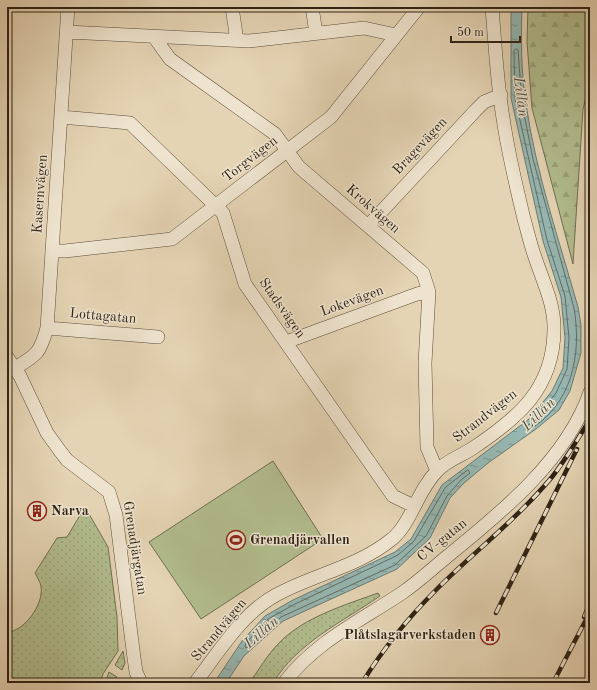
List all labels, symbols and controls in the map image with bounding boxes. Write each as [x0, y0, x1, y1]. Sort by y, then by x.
scale bar [451, 18, 520, 44]
text: 50 m [457, 26, 484, 39]
water label: Lillån [510, 75, 530, 118]
street label: Bragevägen [390, 115, 450, 177]
street label: Torgvägen [220, 133, 280, 185]
street label: Kasernvägen [30, 154, 50, 234]
street label: Krokvägen [343, 182, 403, 236]
street label: Stadsvägen [256, 275, 308, 341]
street label: Lokevägen [319, 283, 386, 319]
street label: Lottagatan [69, 306, 137, 326]
street label: Strandvägen [450, 387, 520, 445]
water label: Lillån [519, 395, 559, 435]
building icon: Narva [26, 500, 48, 522]
street label: Grenadjärgatan [121, 500, 149, 596]
place label: Narva [51, 504, 89, 518]
street label: CV-gatan [415, 516, 470, 564]
sports icon: Grenadjärvallen [225, 529, 247, 551]
place label: Grenadjärvallen [250, 533, 350, 547]
street label: Strandvägen [189, 596, 249, 664]
water label: Lillån [241, 614, 283, 653]
building icon: Plåtslagarverkstaden [479, 624, 501, 646]
place label: Plåtslagarverkstaden [344, 628, 476, 642]

